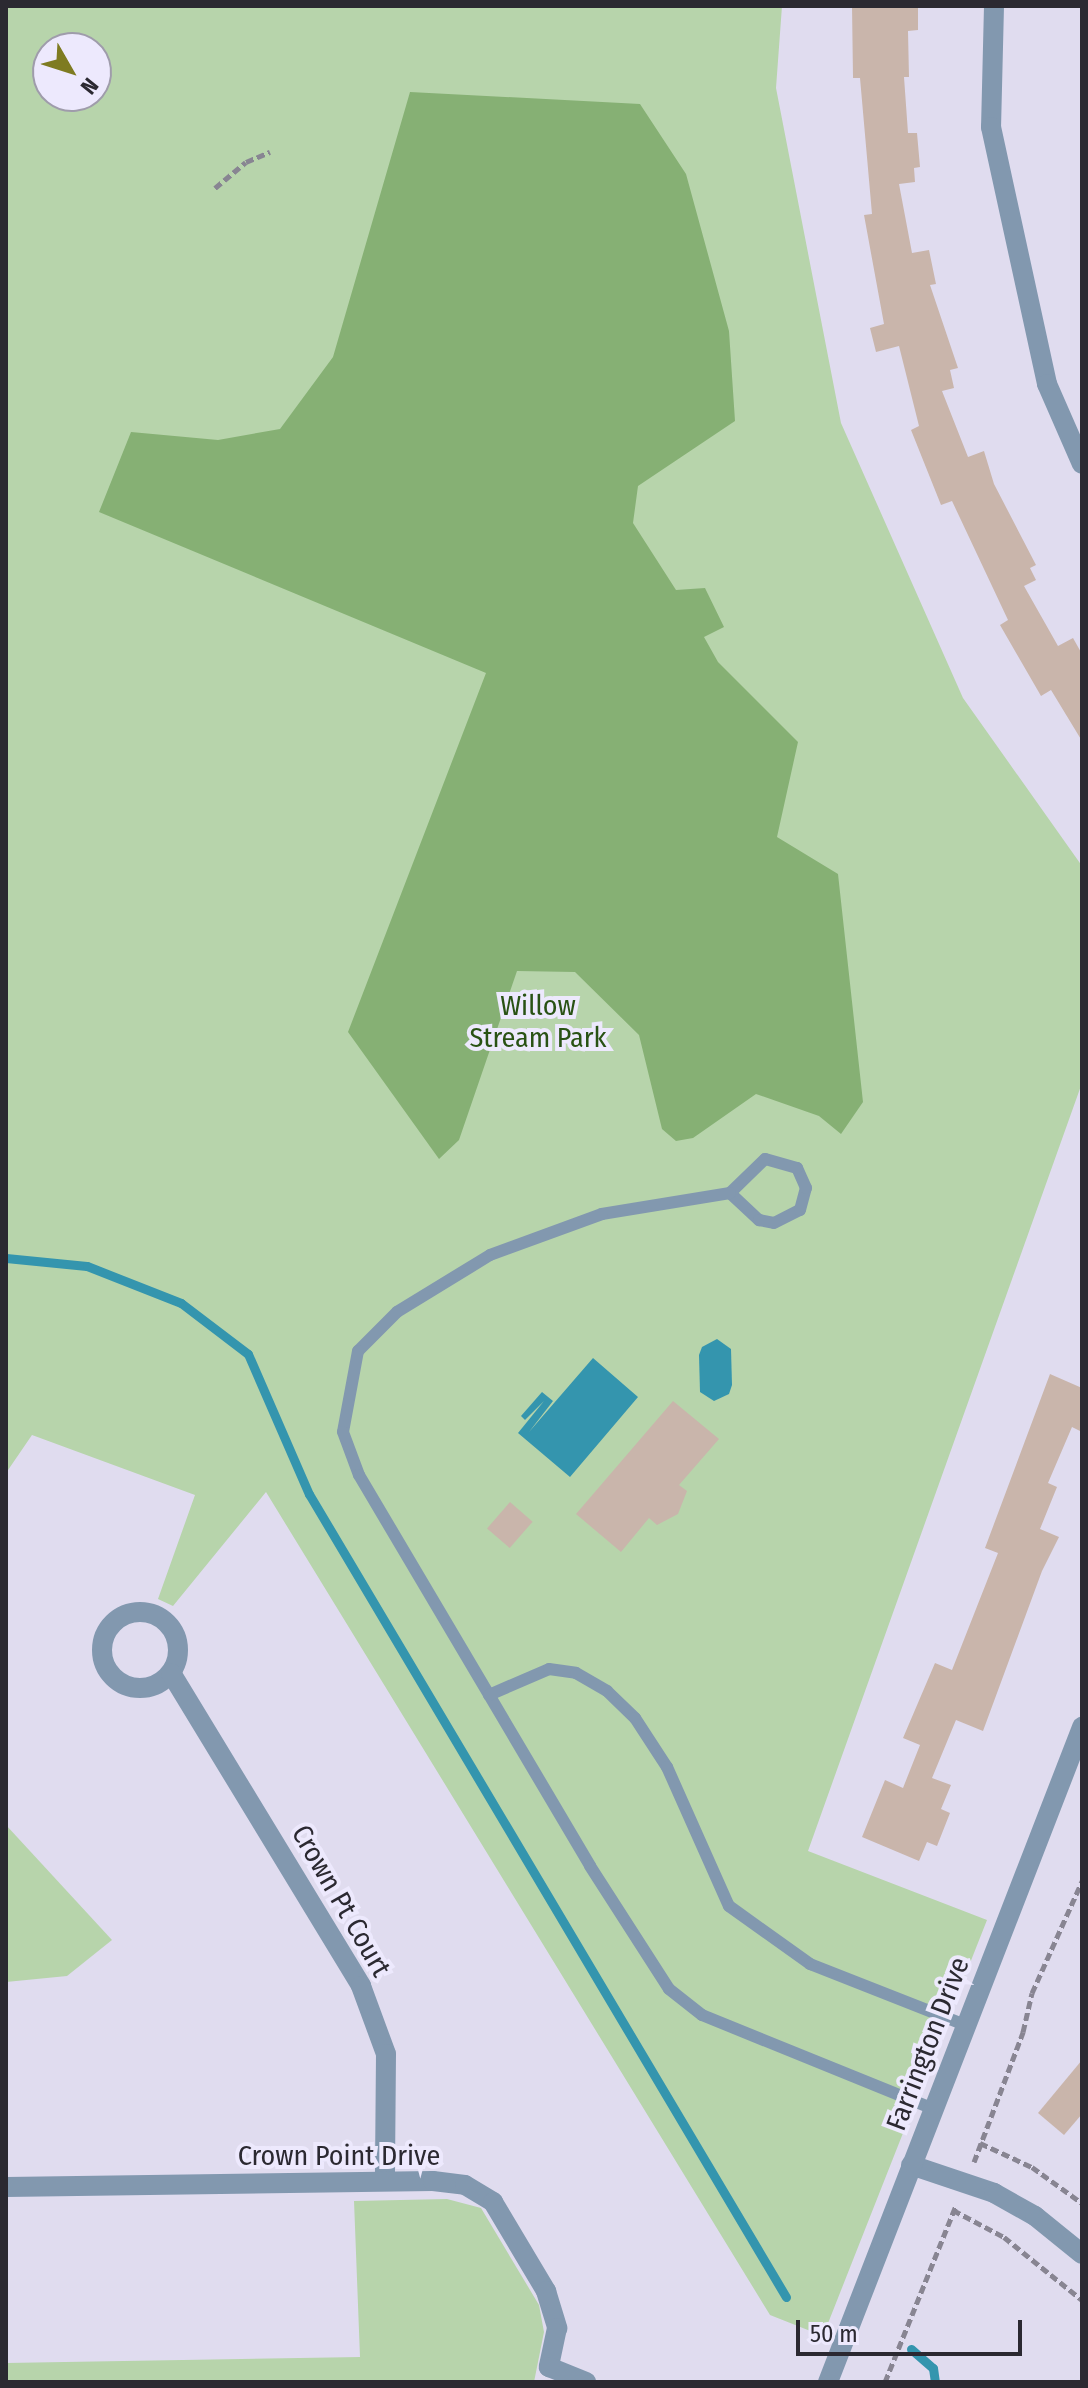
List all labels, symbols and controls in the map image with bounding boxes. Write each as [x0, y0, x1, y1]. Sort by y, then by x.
north arrow [32, 32, 112, 112]
text: N [75, 73, 104, 100]
park label: Willow Stream Park [469, 989, 607, 1055]
street label: Crown Pt Court [284, 1819, 398, 1983]
street label: Farrington Drive [880, 1953, 976, 2135]
street label: Crown Point Drive [238, 2139, 440, 2173]
scale bar [800, 2304, 1026, 2354]
text: 50 m [810, 2320, 858, 2348]

